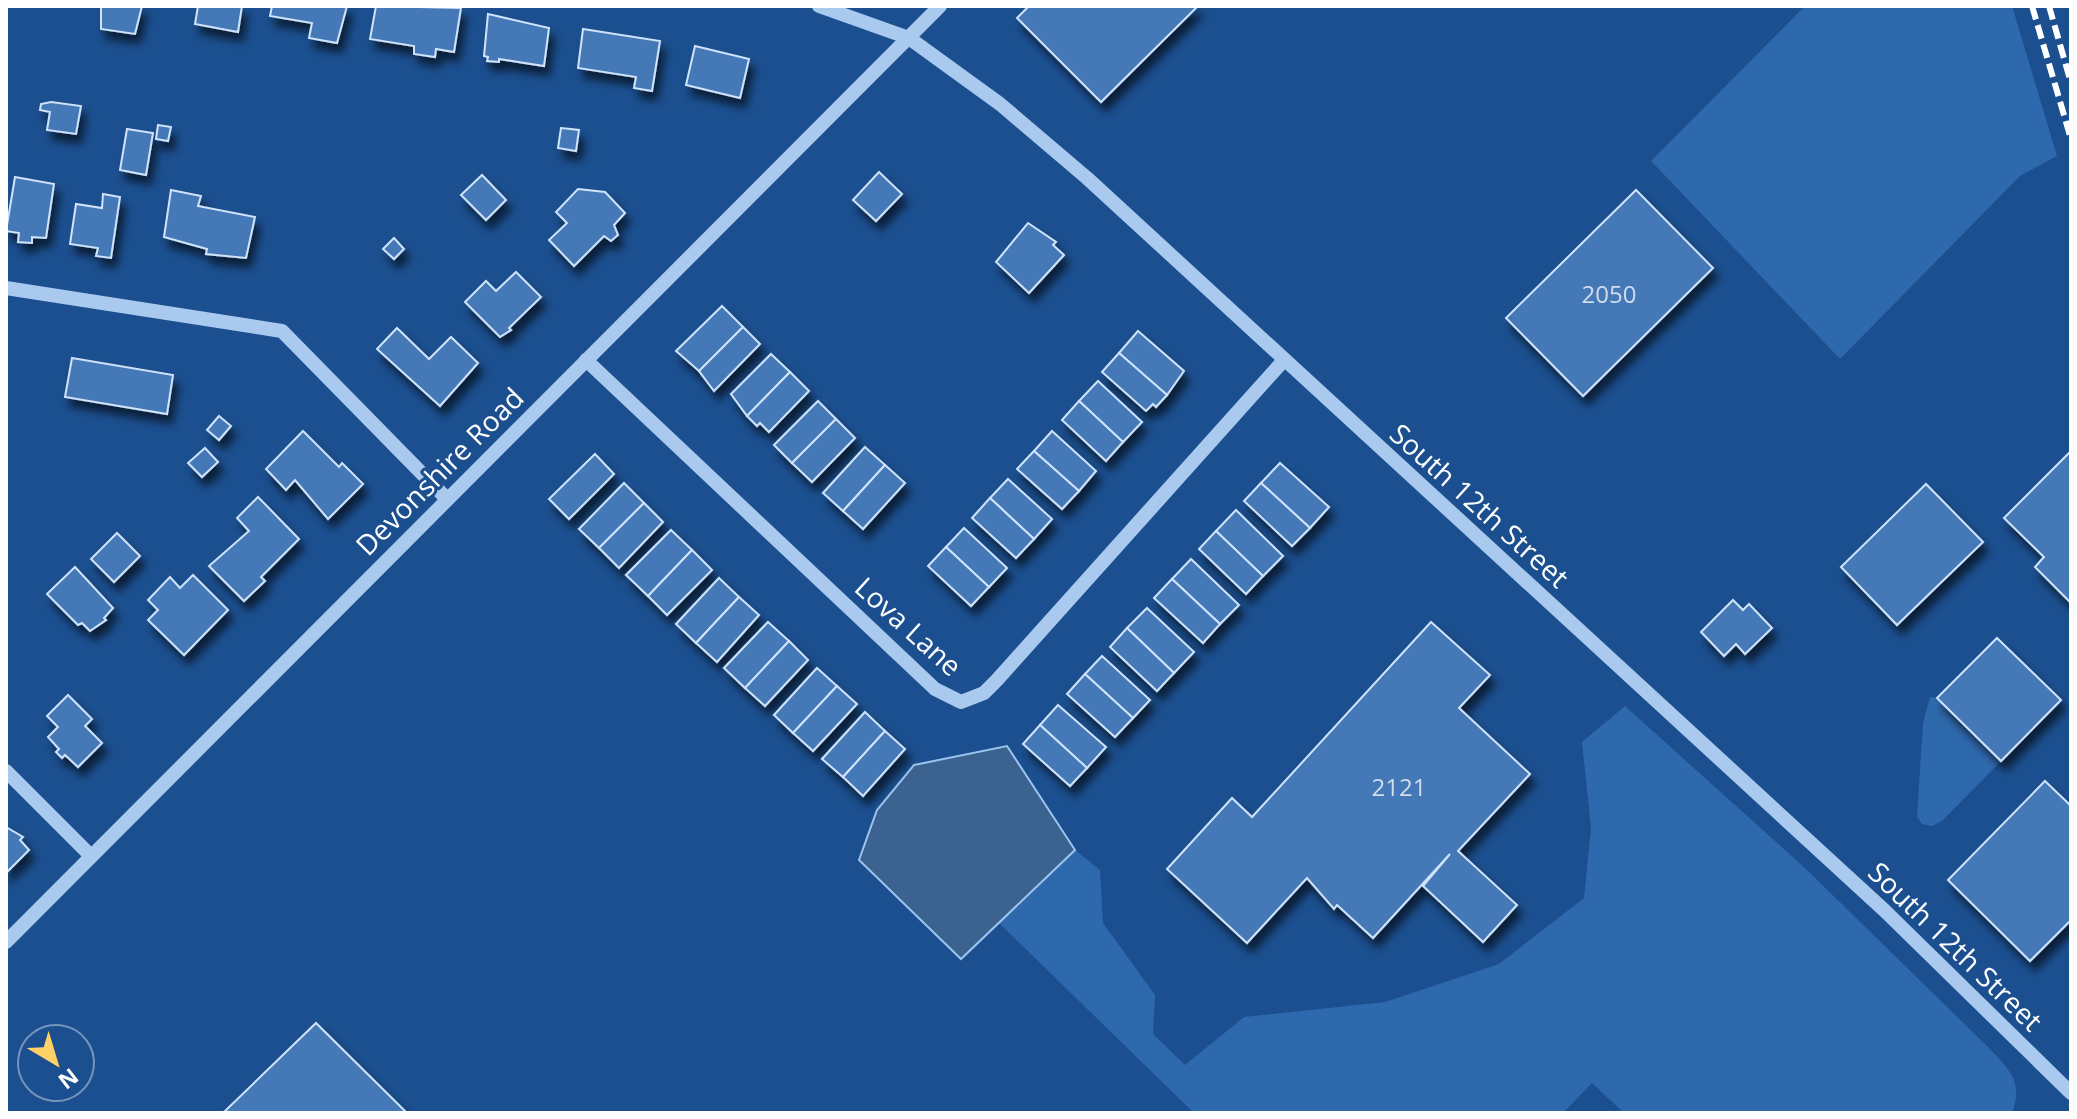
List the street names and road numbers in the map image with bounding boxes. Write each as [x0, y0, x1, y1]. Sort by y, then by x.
street label: Devonshire Road [347, 379, 531, 563]
street label: South 12th Street [1382, 414, 1578, 596]
street label: Lova Lane [847, 568, 971, 684]
street label: South 12th Street [1861, 853, 2051, 1039]

